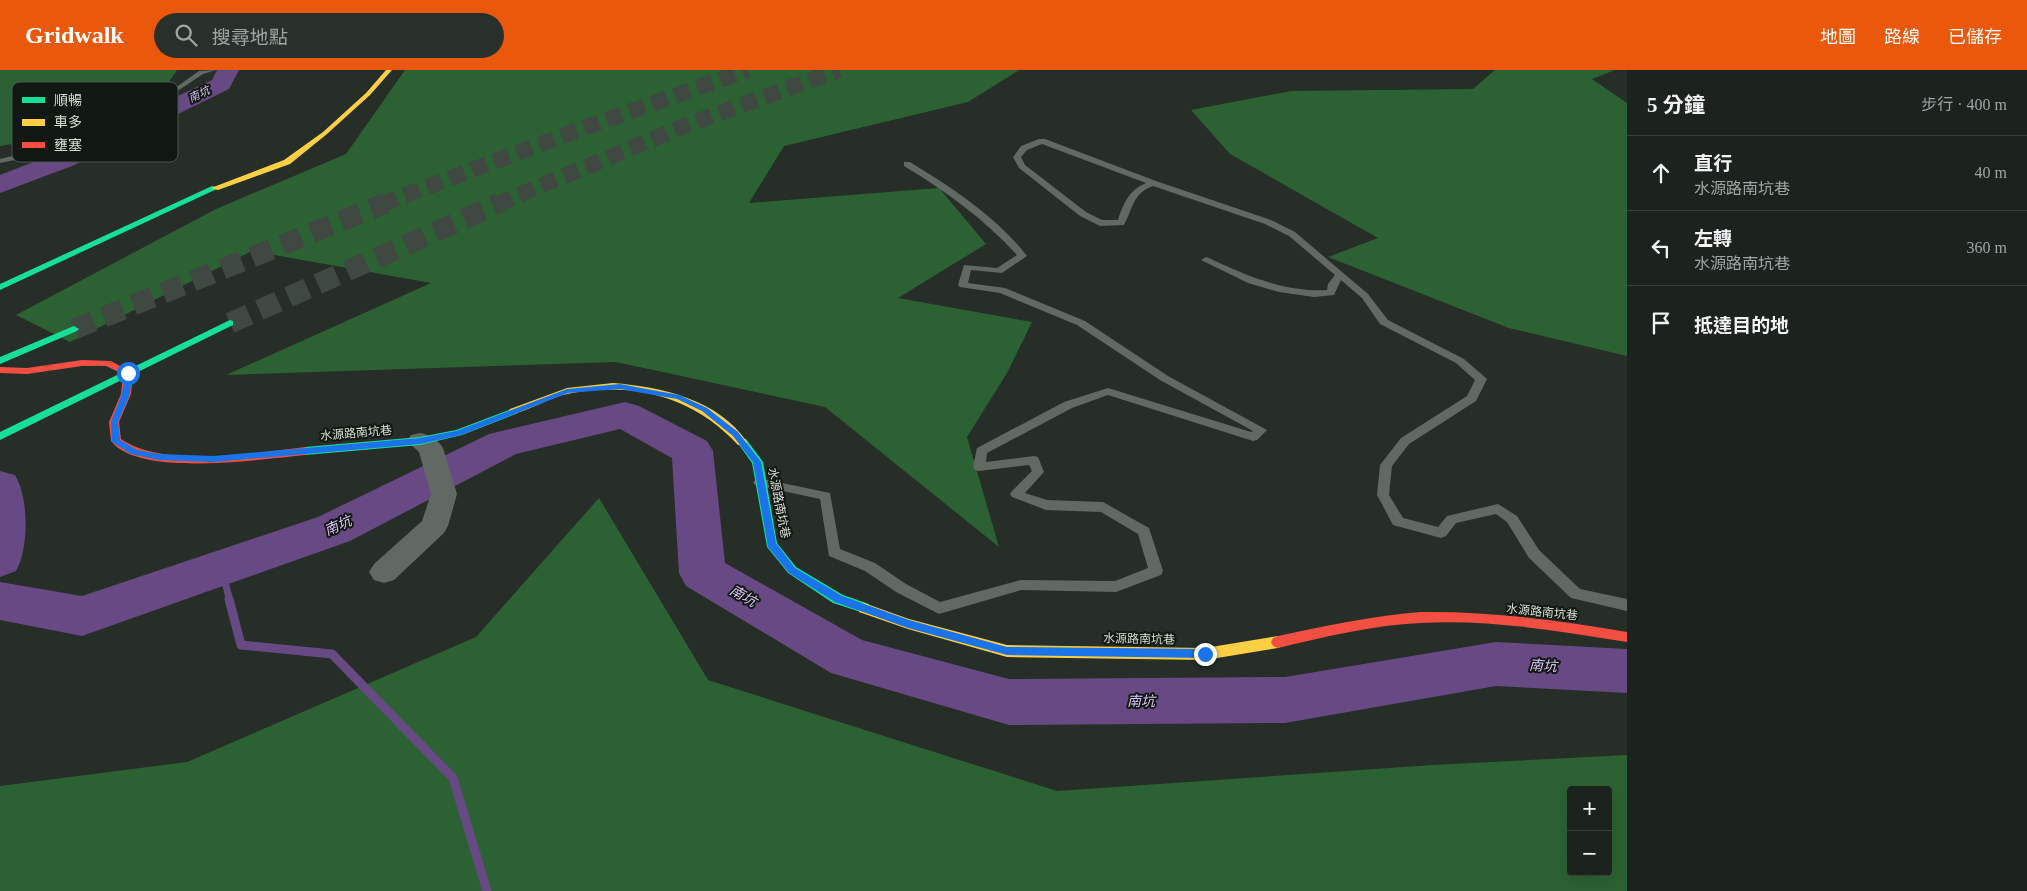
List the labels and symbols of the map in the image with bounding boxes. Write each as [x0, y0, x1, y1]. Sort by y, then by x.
legend [12, 82, 178, 162]
water label: 南坑 [186, 83, 213, 104]
text: 順暢 [54, 93, 82, 108]
text: 車多 [54, 115, 82, 130]
text: 壅塞 [54, 137, 82, 153]
route start [117, 362, 140, 385]
street label: 水源路南坑巷 [320, 423, 392, 443]
street label: 水源路南坑巷 [765, 466, 793, 540]
water label: 南坑 [322, 513, 356, 539]
water label: 南坑 [727, 583, 761, 610]
street label: 水源路南坑巷 [1505, 601, 1579, 623]
street label: 水源路南坑巷 [1103, 631, 1175, 647]
route end [1194, 643, 1217, 666]
water label: 南坑 [1529, 658, 1559, 674]
water label: 南坑 [1127, 694, 1157, 709]

